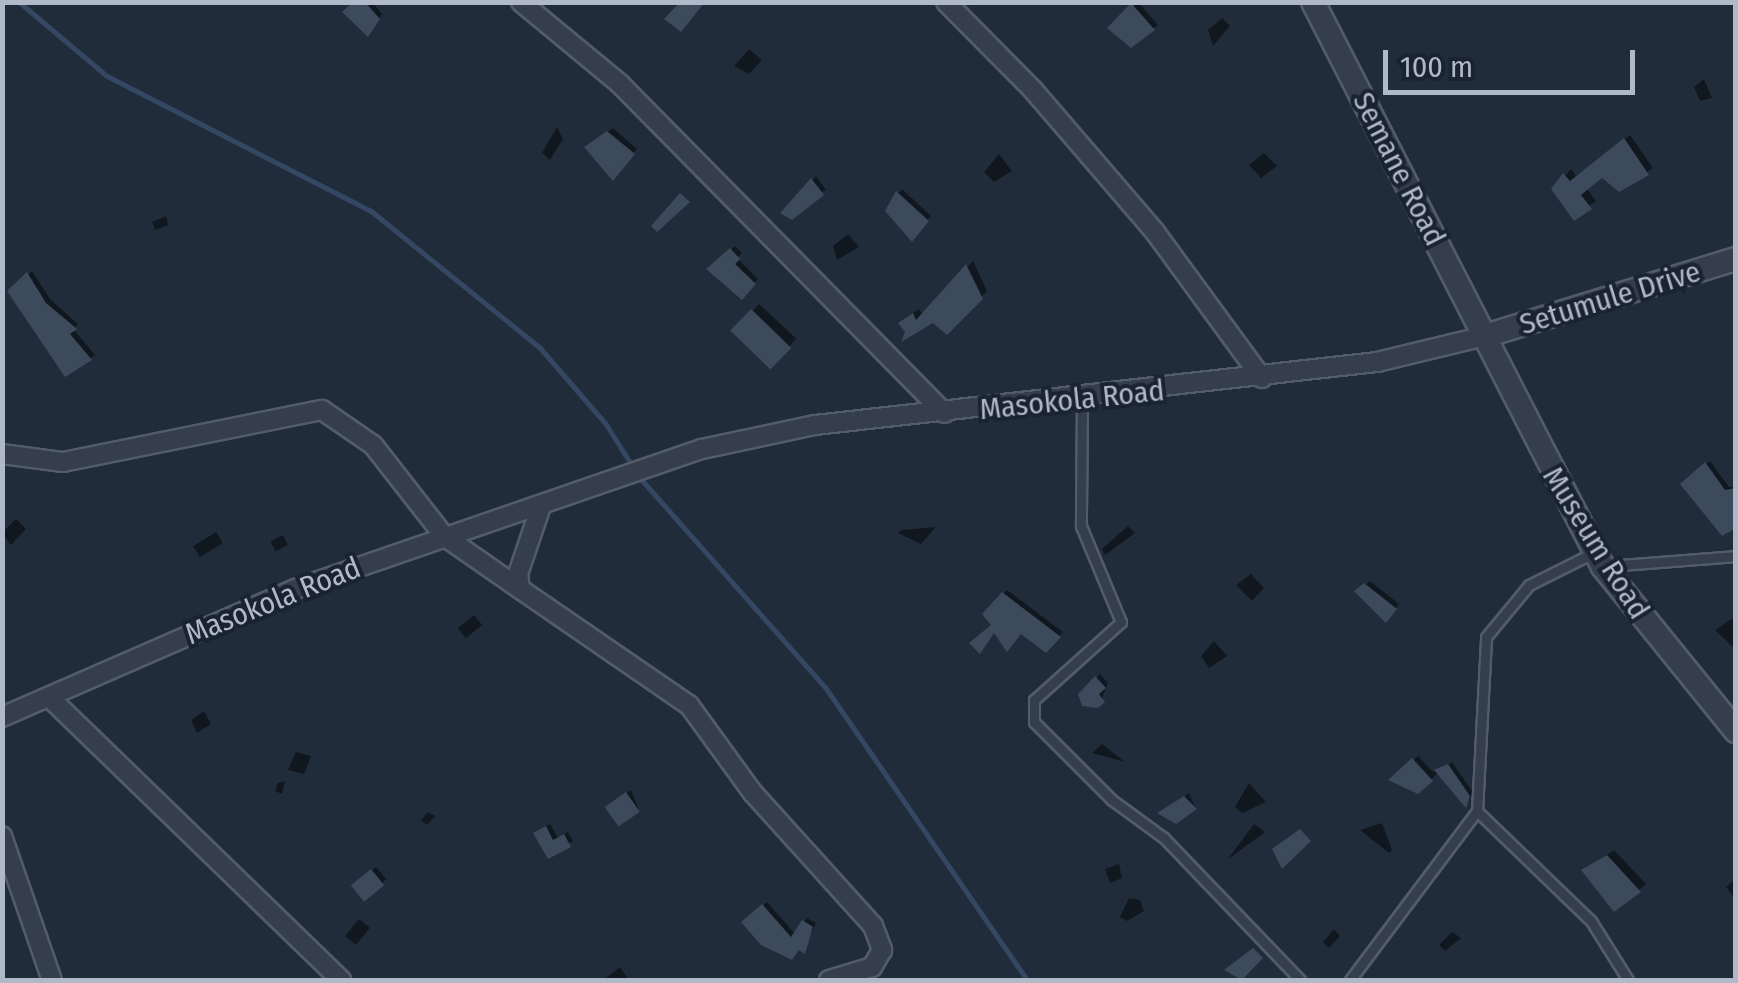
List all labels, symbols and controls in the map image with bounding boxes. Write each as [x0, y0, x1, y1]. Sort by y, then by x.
scale bar [1388, 30, 1640, 92]
text: 100 m [1400, 49, 1473, 85]
street label: Semane Road [1345, 86, 1453, 252]
street label: Setumule Drive [1515, 253, 1705, 343]
street label: Masokola Road [978, 372, 1166, 428]
street label: Museum Road [1535, 460, 1657, 626]
street label: Masokola Road [180, 550, 366, 652]

